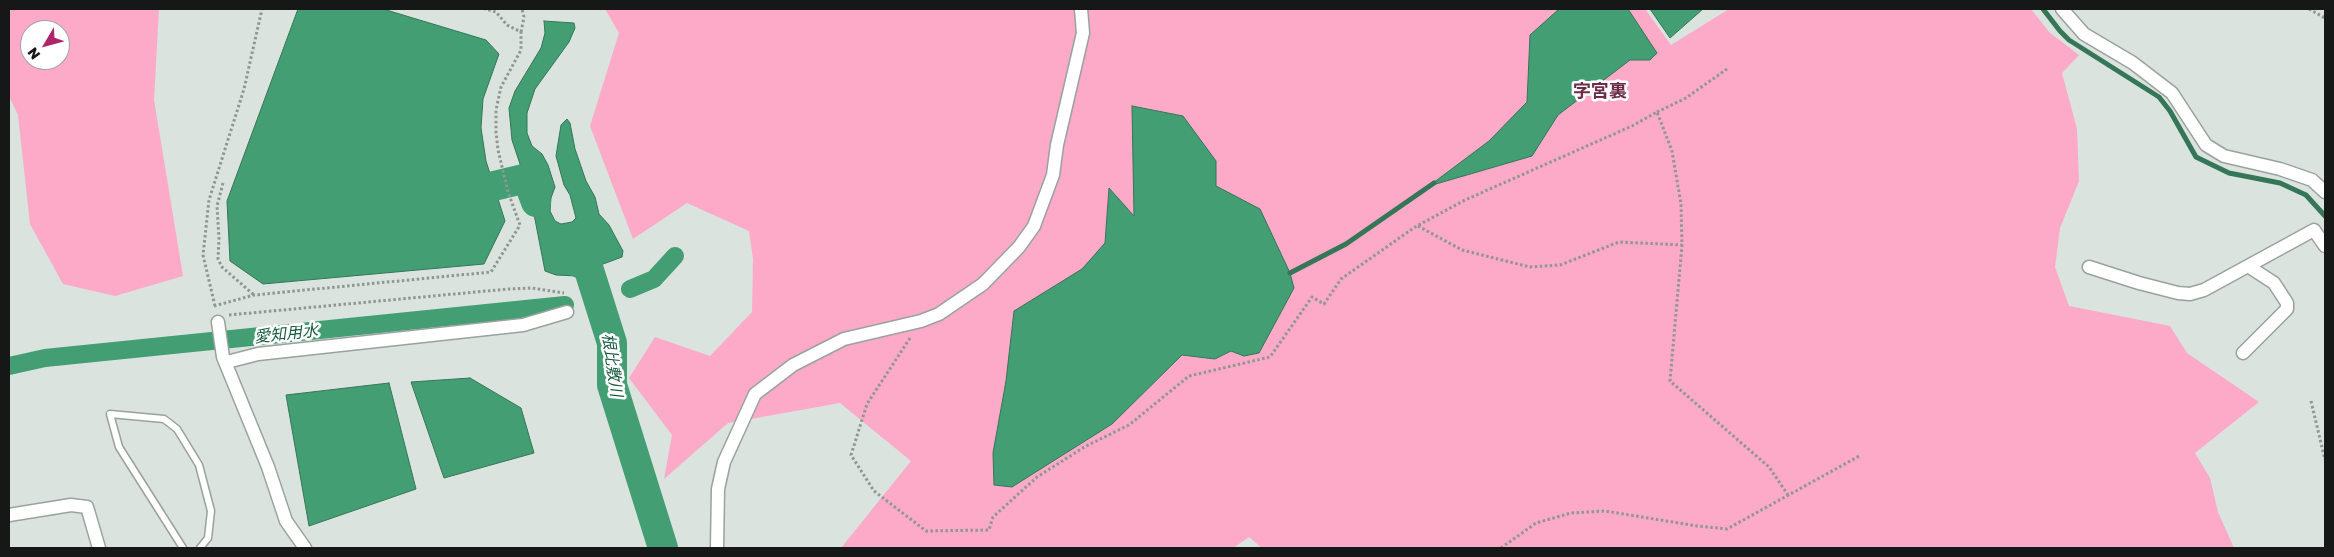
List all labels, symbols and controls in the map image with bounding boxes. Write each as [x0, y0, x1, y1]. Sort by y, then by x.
north arrow [20, 20, 70, 70]
text: N [23, 44, 43, 63]
district label: 字宮裏 [1573, 80, 1627, 102]
water label: 愛知用水 [253, 321, 319, 347]
water label: 根比敷川 [598, 332, 626, 398]

